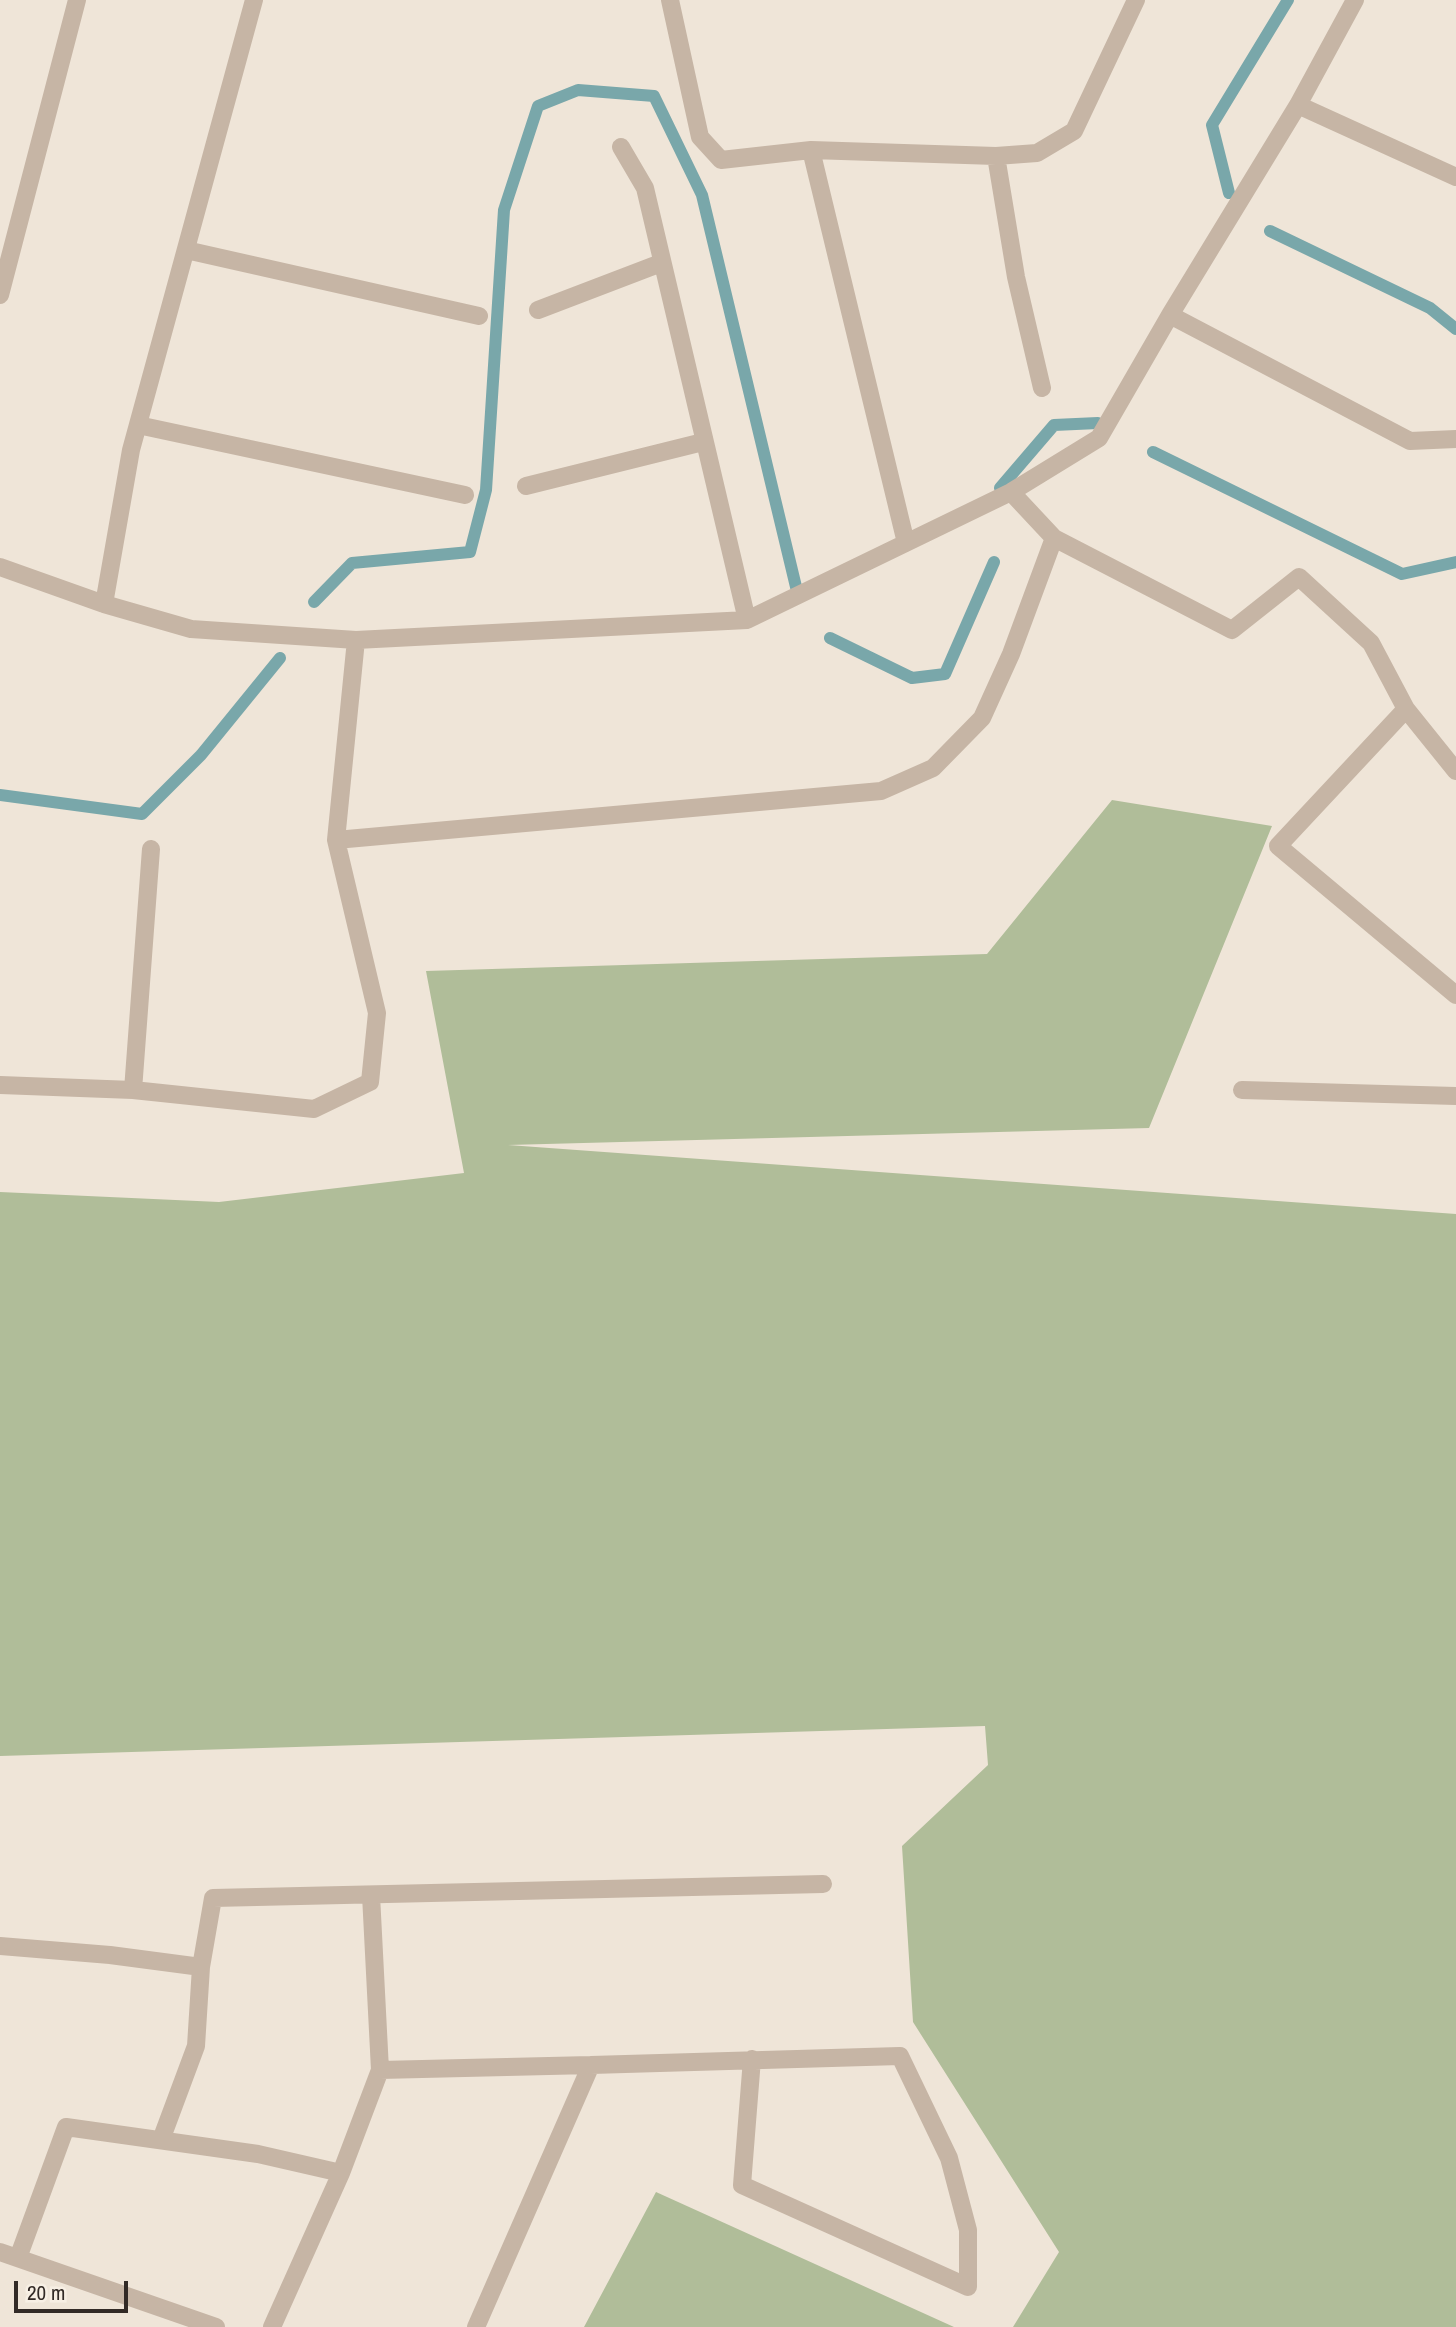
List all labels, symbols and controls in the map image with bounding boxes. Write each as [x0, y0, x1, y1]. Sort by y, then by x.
scale bar [18, 2268, 131, 2312]
text: 20 m [27, 2278, 65, 2307]

